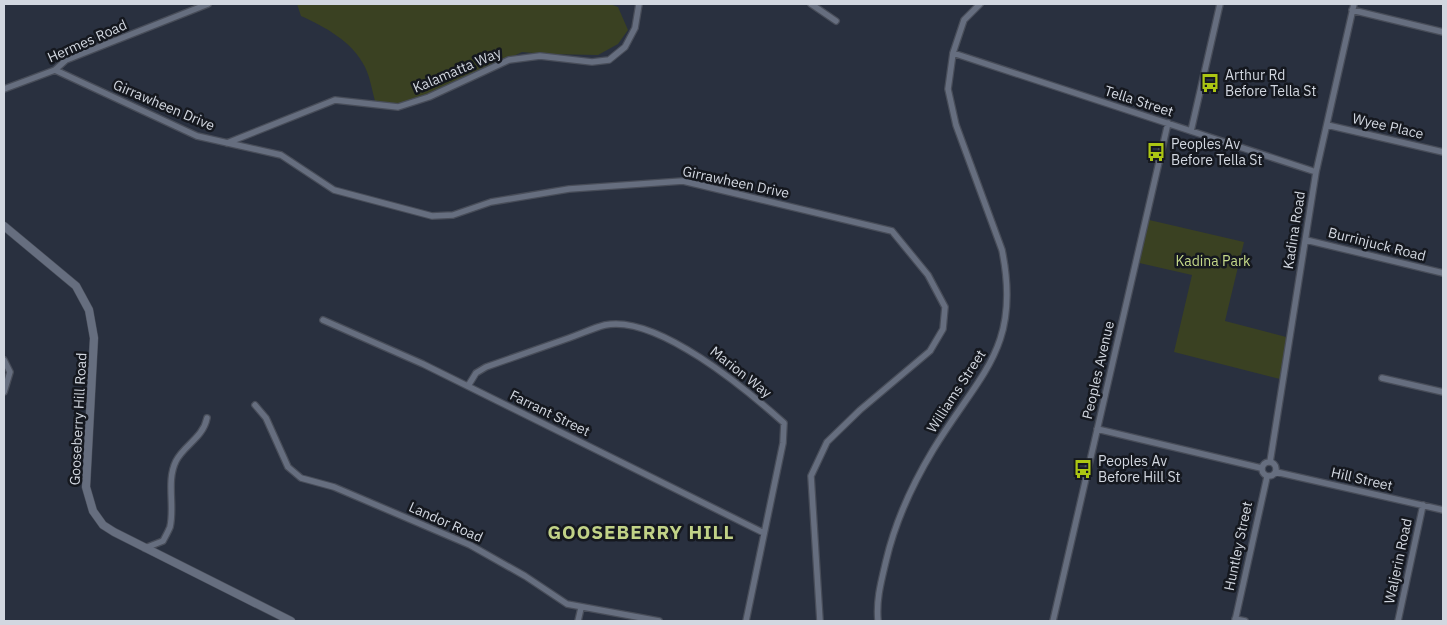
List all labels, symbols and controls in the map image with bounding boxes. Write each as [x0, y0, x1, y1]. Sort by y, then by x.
street label: Hermes Road [45, 16, 129, 66]
street label: Kalamatta Way [410, 43, 504, 97]
place label: Arthur Rd Before Tella St [1225, 66, 1316, 100]
bus stop icon: Arthur Rd Before Tella St [1199, 72, 1221, 94]
street label: Girrawheen Drive [110, 75, 218, 135]
street label: Tella Street [1102, 81, 1176, 121]
street label: Wyee Place [1351, 109, 1426, 143]
place label: Peoples Av Before Tella St [1171, 135, 1262, 169]
bus stop icon: Peoples Av Before Tella St [1145, 141, 1167, 163]
street label: Girrawheen Drive [681, 162, 791, 202]
street label: Kadina Road [1279, 190, 1309, 270]
street label: Burrinjuck Road [1326, 223, 1428, 265]
park label: Kadina Park [1176, 252, 1251, 270]
street label: Peoples Avenue [1078, 319, 1118, 421]
street label: Marion Way [707, 342, 775, 402]
street label: Williams Street [923, 346, 990, 436]
street label: Gooseberry Hill Road [66, 352, 90, 486]
street label: Farrant Street [507, 386, 593, 440]
place label: Peoples Av Before Hill St [1098, 452, 1181, 486]
bus stop icon: Peoples Av Before Hill St [1072, 458, 1094, 480]
street label: Hill Street [1329, 463, 1395, 495]
street label: Landor Road [406, 498, 486, 546]
street label: Huntley Street [1220, 500, 1256, 592]
street label: Waljerin Road [1380, 517, 1416, 605]
district label: GOOSEBERRY HILL [547, 520, 735, 544]

